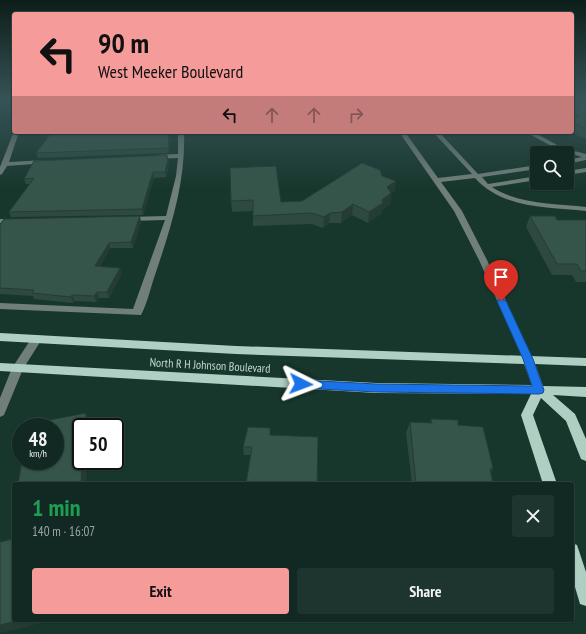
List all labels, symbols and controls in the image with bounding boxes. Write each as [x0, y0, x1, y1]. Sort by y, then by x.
text: 90 m [98, 24, 149, 61]
icon: left [32, 28, 84, 80]
text: West Meeker Boulevard [98, 60, 243, 83]
icon: left [219, 104, 241, 126]
icon: ahead [261, 104, 283, 126]
icon: ahead [303, 104, 325, 126]
icon: right [345, 104, 367, 126]
map controls [530, 146, 574, 190]
button: search [530, 146, 574, 190]
pin [484, 260, 518, 301]
icon: arrive [490, 266, 512, 288]
street label: North R H Johnson Boulevard [149, 354, 271, 376]
position arrow [280, 363, 322, 405]
speed limit sign: 50 [72, 418, 124, 470]
text: 48 [28, 426, 48, 452]
text: km/h [29, 447, 47, 460]
text: 1 min [32, 492, 80, 523]
button: close [512, 495, 554, 537]
text: 140 m · 16:07 [32, 523, 95, 540]
button: Exit [32, 568, 289, 614]
button: Share [297, 568, 554, 614]

